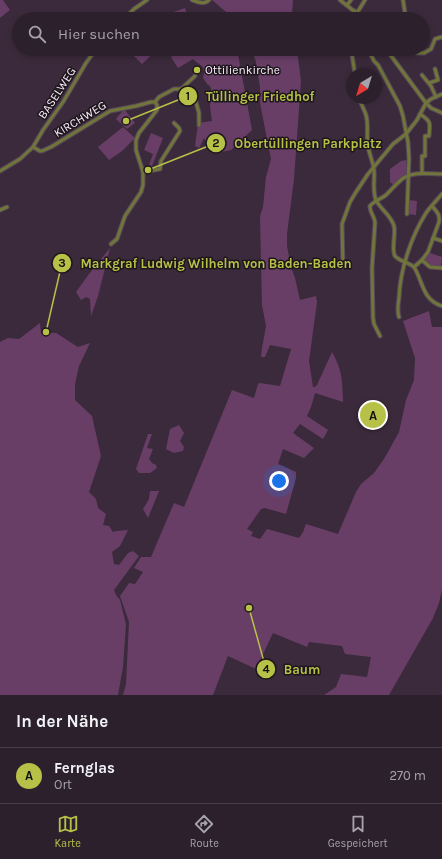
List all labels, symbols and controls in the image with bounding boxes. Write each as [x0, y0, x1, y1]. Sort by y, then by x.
search box [12, 12, 430, 56]
icon: search [26, 23, 48, 45]
text: Hier suchen [58, 25, 140, 43]
place label: Ottilienkirche [205, 63, 280, 77]
street label: BASELWEG [35, 65, 79, 121]
marker: Ottilienkirche [192, 65, 202, 75]
north arrow [346, 68, 382, 104]
callout: Tüllinger Friedhof [178, 84, 323, 109]
text: 1 [186, 89, 190, 103]
text: Tüllinger Friedhof [206, 89, 315, 104]
street label: KIRCHWEG [51, 98, 109, 140]
callout: Obertüllingen Parkplatz [206, 131, 389, 156]
text: 2 [212, 136, 220, 150]
text: Obertüllingen Parkplatz [234, 136, 382, 151]
callout: Markgraf Ludwig Wilhelm von Baden-Baden [52, 251, 360, 276]
text: 3 [58, 256, 66, 270]
text: Markgraf Ludwig Wilhelm von Baden-Baden [80, 256, 352, 271]
pin: A [360, 400, 386, 430]
your location [269, 471, 289, 491]
callout: Baum [256, 657, 329, 682]
text: 4 [262, 662, 270, 676]
text: Baum [284, 662, 320, 677]
text: In der Nähe [16, 711, 108, 731]
text: Fernglas [54, 759, 115, 777]
text: A [25, 768, 33, 783]
text: 270 m [389, 768, 426, 783]
text: Ort [54, 777, 72, 792]
tab: Karte [54, 813, 81, 850]
tab: Route [190, 813, 219, 850]
tab: Gespeichert [328, 813, 388, 850]

